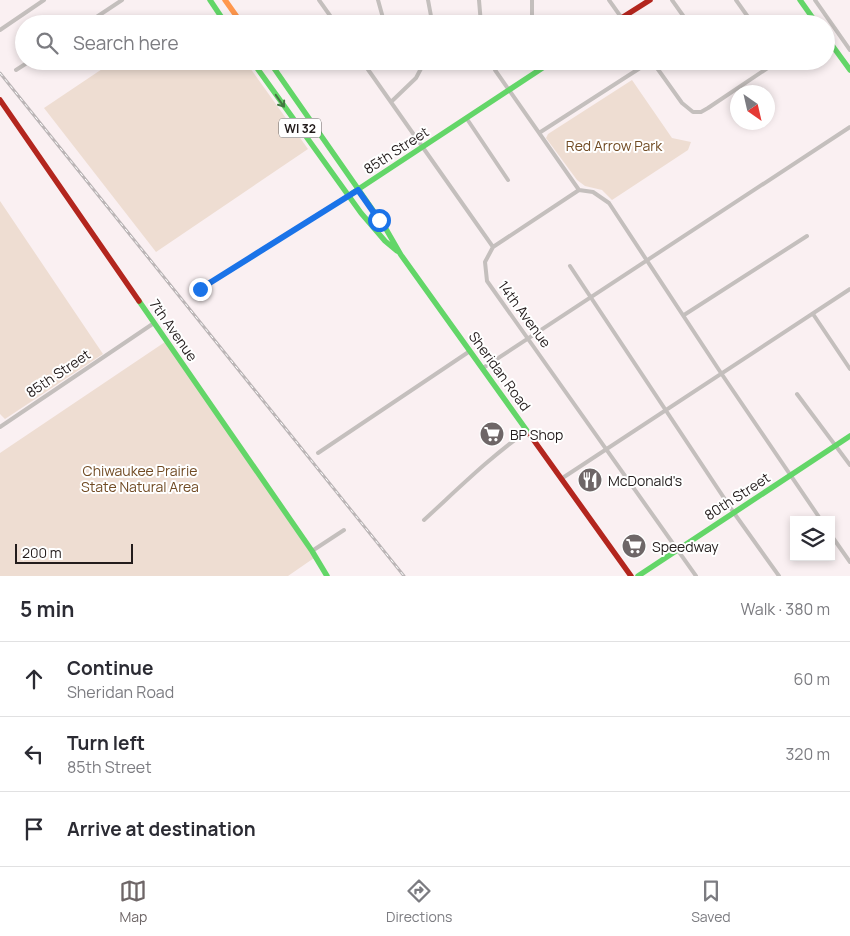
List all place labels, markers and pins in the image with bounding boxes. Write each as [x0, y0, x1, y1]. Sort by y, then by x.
supermarket icon: BP Shop [479, 421, 505, 447]
place label: BP Shop [510, 425, 563, 444]
restaurant icon: McDonald's [577, 467, 603, 493]
place label: McDonald's [608, 471, 682, 490]
supermarket icon: Speedway [621, 533, 647, 559]
place label: Speedway [652, 537, 719, 556]

